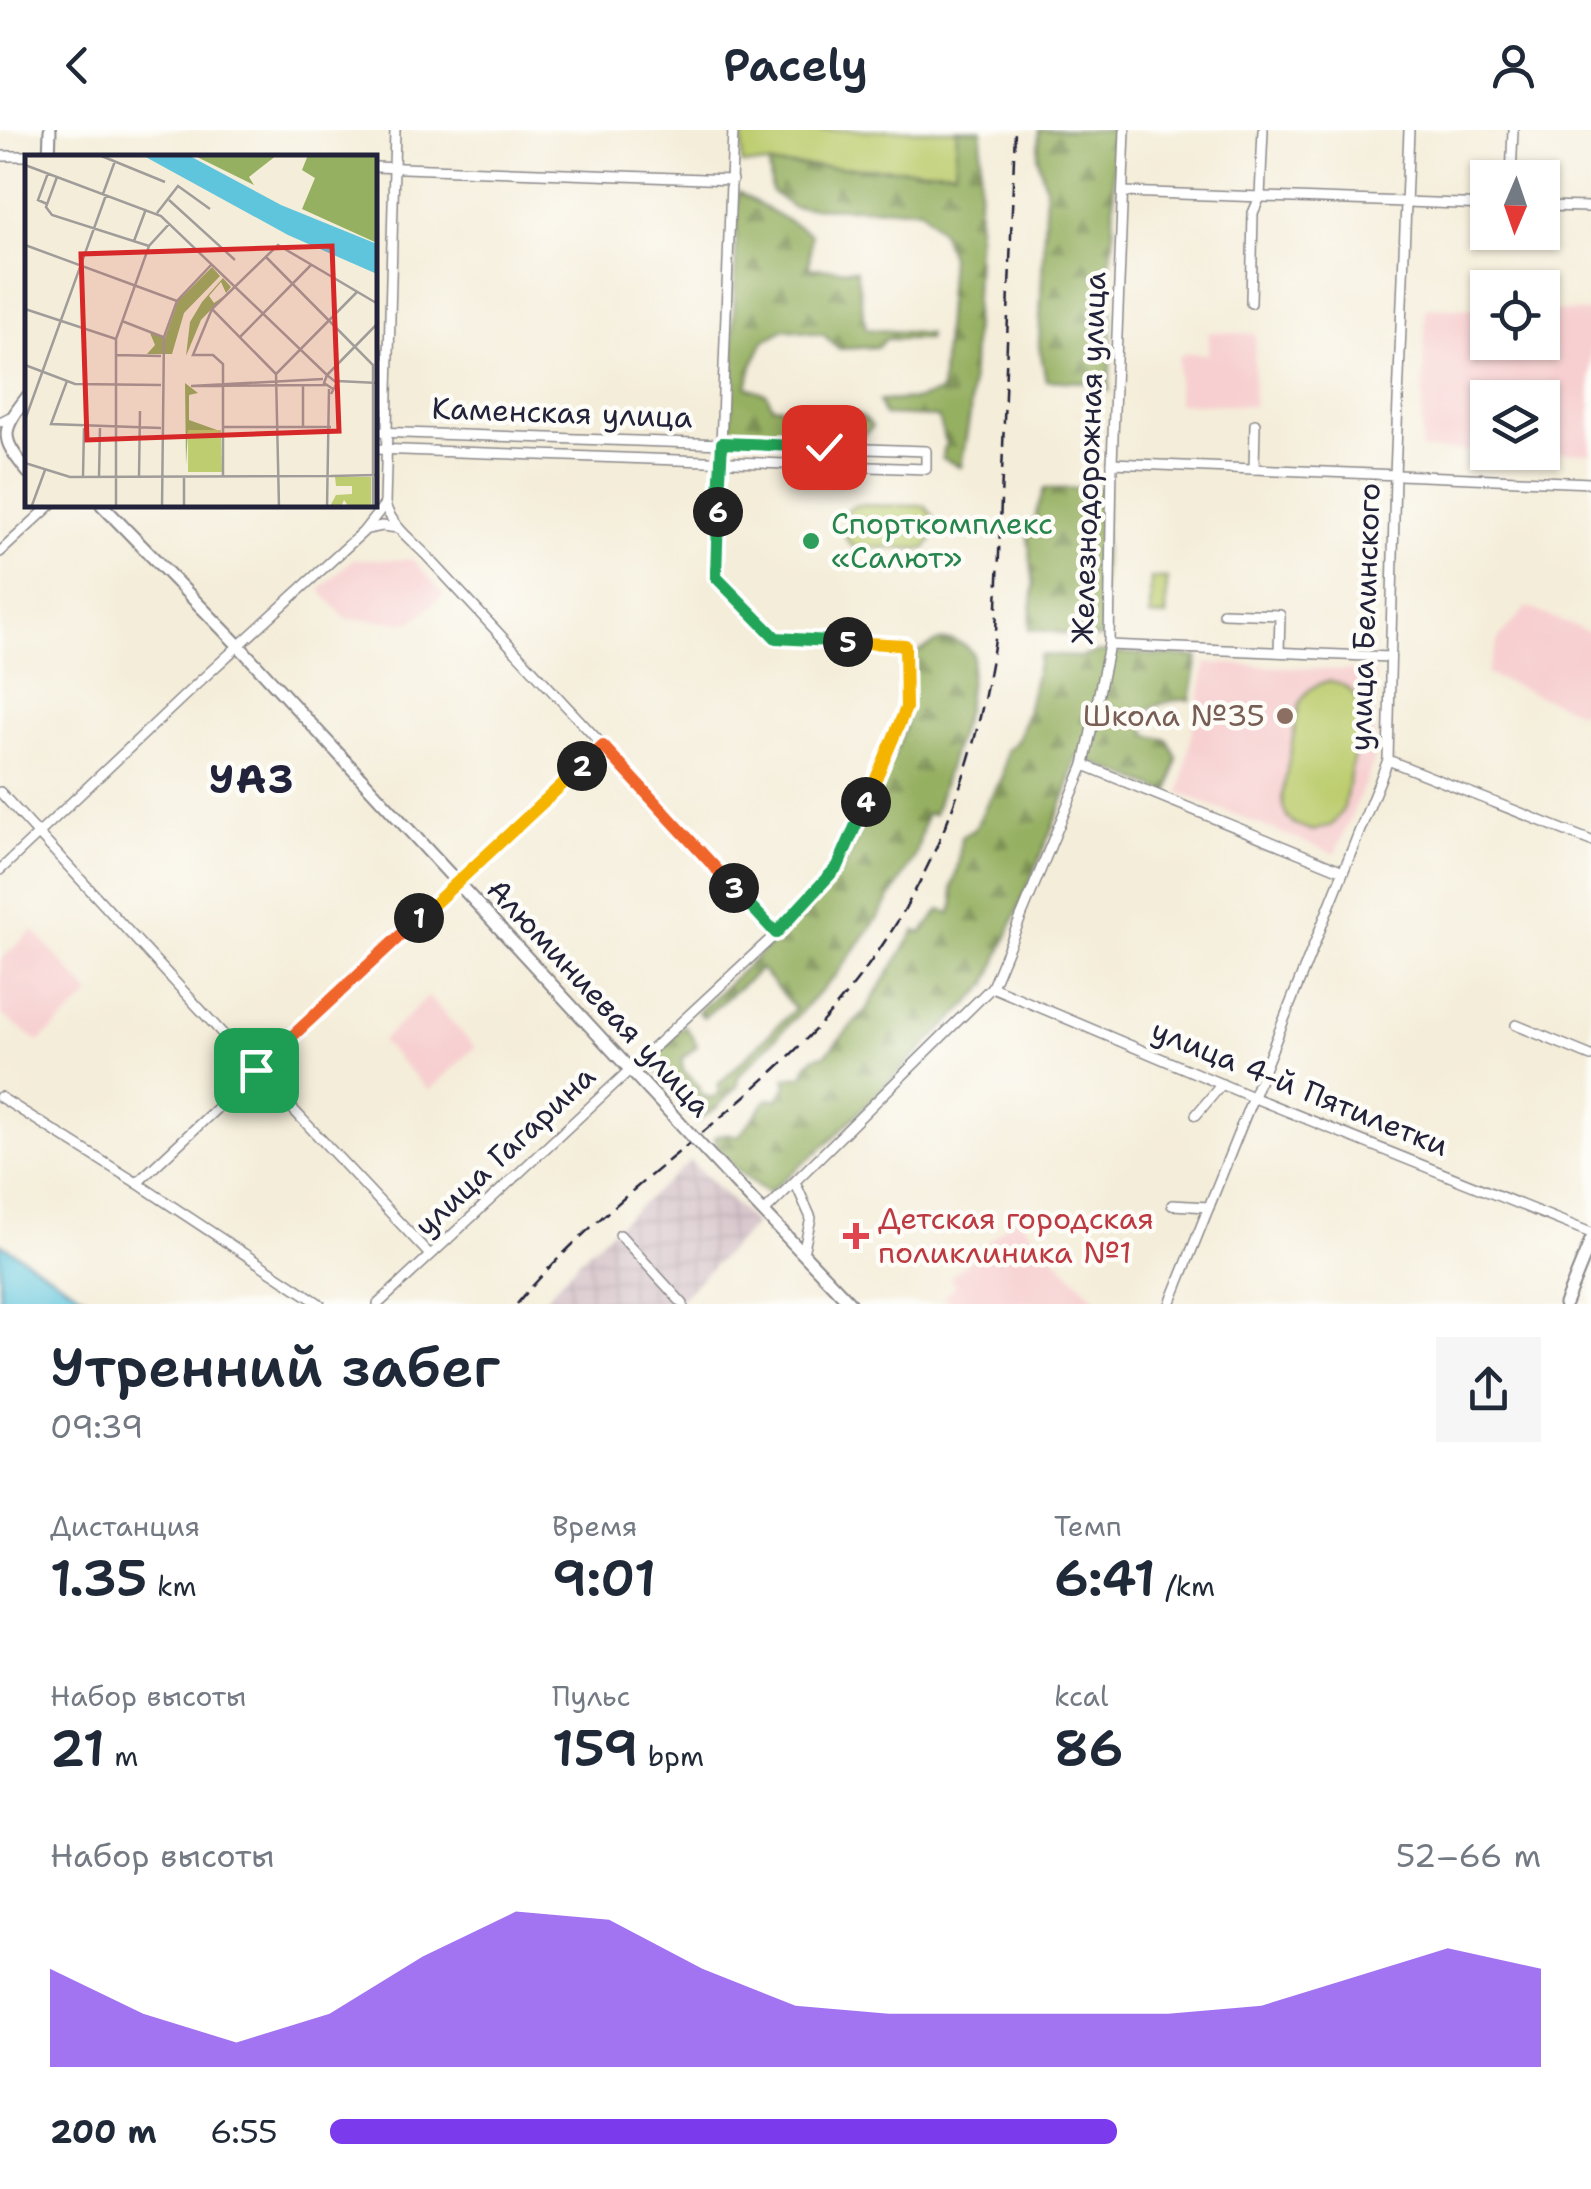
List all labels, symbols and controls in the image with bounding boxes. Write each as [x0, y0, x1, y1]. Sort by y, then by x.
text: Pacely [723, 35, 868, 95]
icon: back [50, 38, 105, 93]
icon: person [1486, 38, 1541, 93]
inset map [25, 155, 378, 508]
north arrow [1470, 160, 1560, 250]
map controls [1470, 160, 1560, 470]
button: locate [1470, 270, 1560, 360]
street label: Железнодорожная улица [1062, 271, 1116, 645]
button: layers [1470, 380, 1560, 470]
street label: Каменская улица [431, 387, 693, 438]
pin [782, 405, 867, 490]
icon: check [797, 420, 852, 475]
street label: улица Белинского [1339, 482, 1390, 752]
pin: 6 [693, 487, 743, 537]
text: 6 [708, 493, 728, 531]
place label: Спорткомплекс «Салют» [831, 503, 1053, 578]
marker: Спорткомплекс «Салют» [800, 530, 822, 552]
pin: 5 [823, 617, 873, 667]
text: 5 [839, 623, 857, 661]
place label: Школа №35 [1083, 695, 1265, 736]
marker: Школа №35 [1274, 705, 1296, 727]
pin: 2 [557, 741, 607, 791]
text: 2 [572, 747, 592, 785]
district label: УАЗ [208, 752, 296, 806]
pin: 4 [841, 777, 891, 827]
text: 4 [856, 783, 876, 821]
pin: 3 [709, 863, 759, 913]
text: 3 [724, 869, 744, 907]
street label: Алюминиевая улица [478, 870, 721, 1126]
pin: 1 [394, 893, 444, 943]
text: 1 [413, 899, 425, 937]
street label: улица 4-й Пятилетки [1146, 1009, 1455, 1166]
pin [214, 1028, 299, 1113]
icon: arrive [229, 1043, 284, 1098]
street label: улица Гагарина [405, 1056, 604, 1245]
place label: Детская городская поликлиника №1 [878, 1198, 1154, 1273]
marker: Детская городская поликлиника №1 [843, 1223, 869, 1249]
text: Утренний забег [50, 1330, 500, 1404]
button: share [1436, 1337, 1541, 1442]
text: 09:39 [50, 1405, 143, 1448]
text: Дистанция [50, 1507, 200, 1545]
text: Время [552, 1507, 637, 1545]
text: Темп [1054, 1507, 1122, 1545]
text: 1.35 [50, 1545, 147, 1612]
text: 9:01 [552, 1545, 656, 1612]
text: 6:41 [1054, 1545, 1156, 1612]
text: km [147, 1567, 197, 1605]
text: /km [1156, 1567, 1215, 1605]
text: Набор высоты [50, 1677, 246, 1715]
text: Пульс [552, 1677, 631, 1715]
text: kcal [1054, 1677, 1108, 1715]
text: 21 [50, 1715, 105, 1782]
text: 159 [552, 1715, 638, 1782]
text: 86 [1054, 1715, 1123, 1782]
text: m [105, 1737, 138, 1775]
text: bpm [638, 1737, 704, 1775]
text: Набор высоты [50, 1834, 275, 1877]
text: 52–66 m [1396, 1834, 1541, 1877]
text: 200 m [50, 2110, 157, 2153]
text: 6:55 [210, 2110, 278, 2153]

